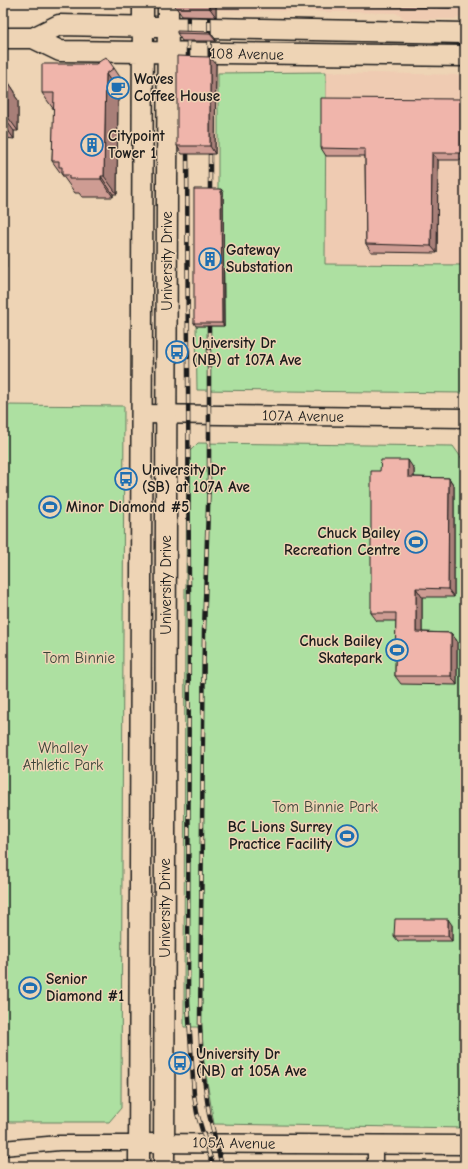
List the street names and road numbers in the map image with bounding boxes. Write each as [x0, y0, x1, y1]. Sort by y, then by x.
street label: 108 Avenue [210, 44, 284, 64]
street label: University Drive [158, 211, 176, 311]
street label: 107A Avenue [262, 406, 344, 426]
street label: University Drive [157, 535, 175, 635]
street label: University Drive [156, 858, 174, 958]
street label: 105A Avenue [193, 1133, 276, 1153]

